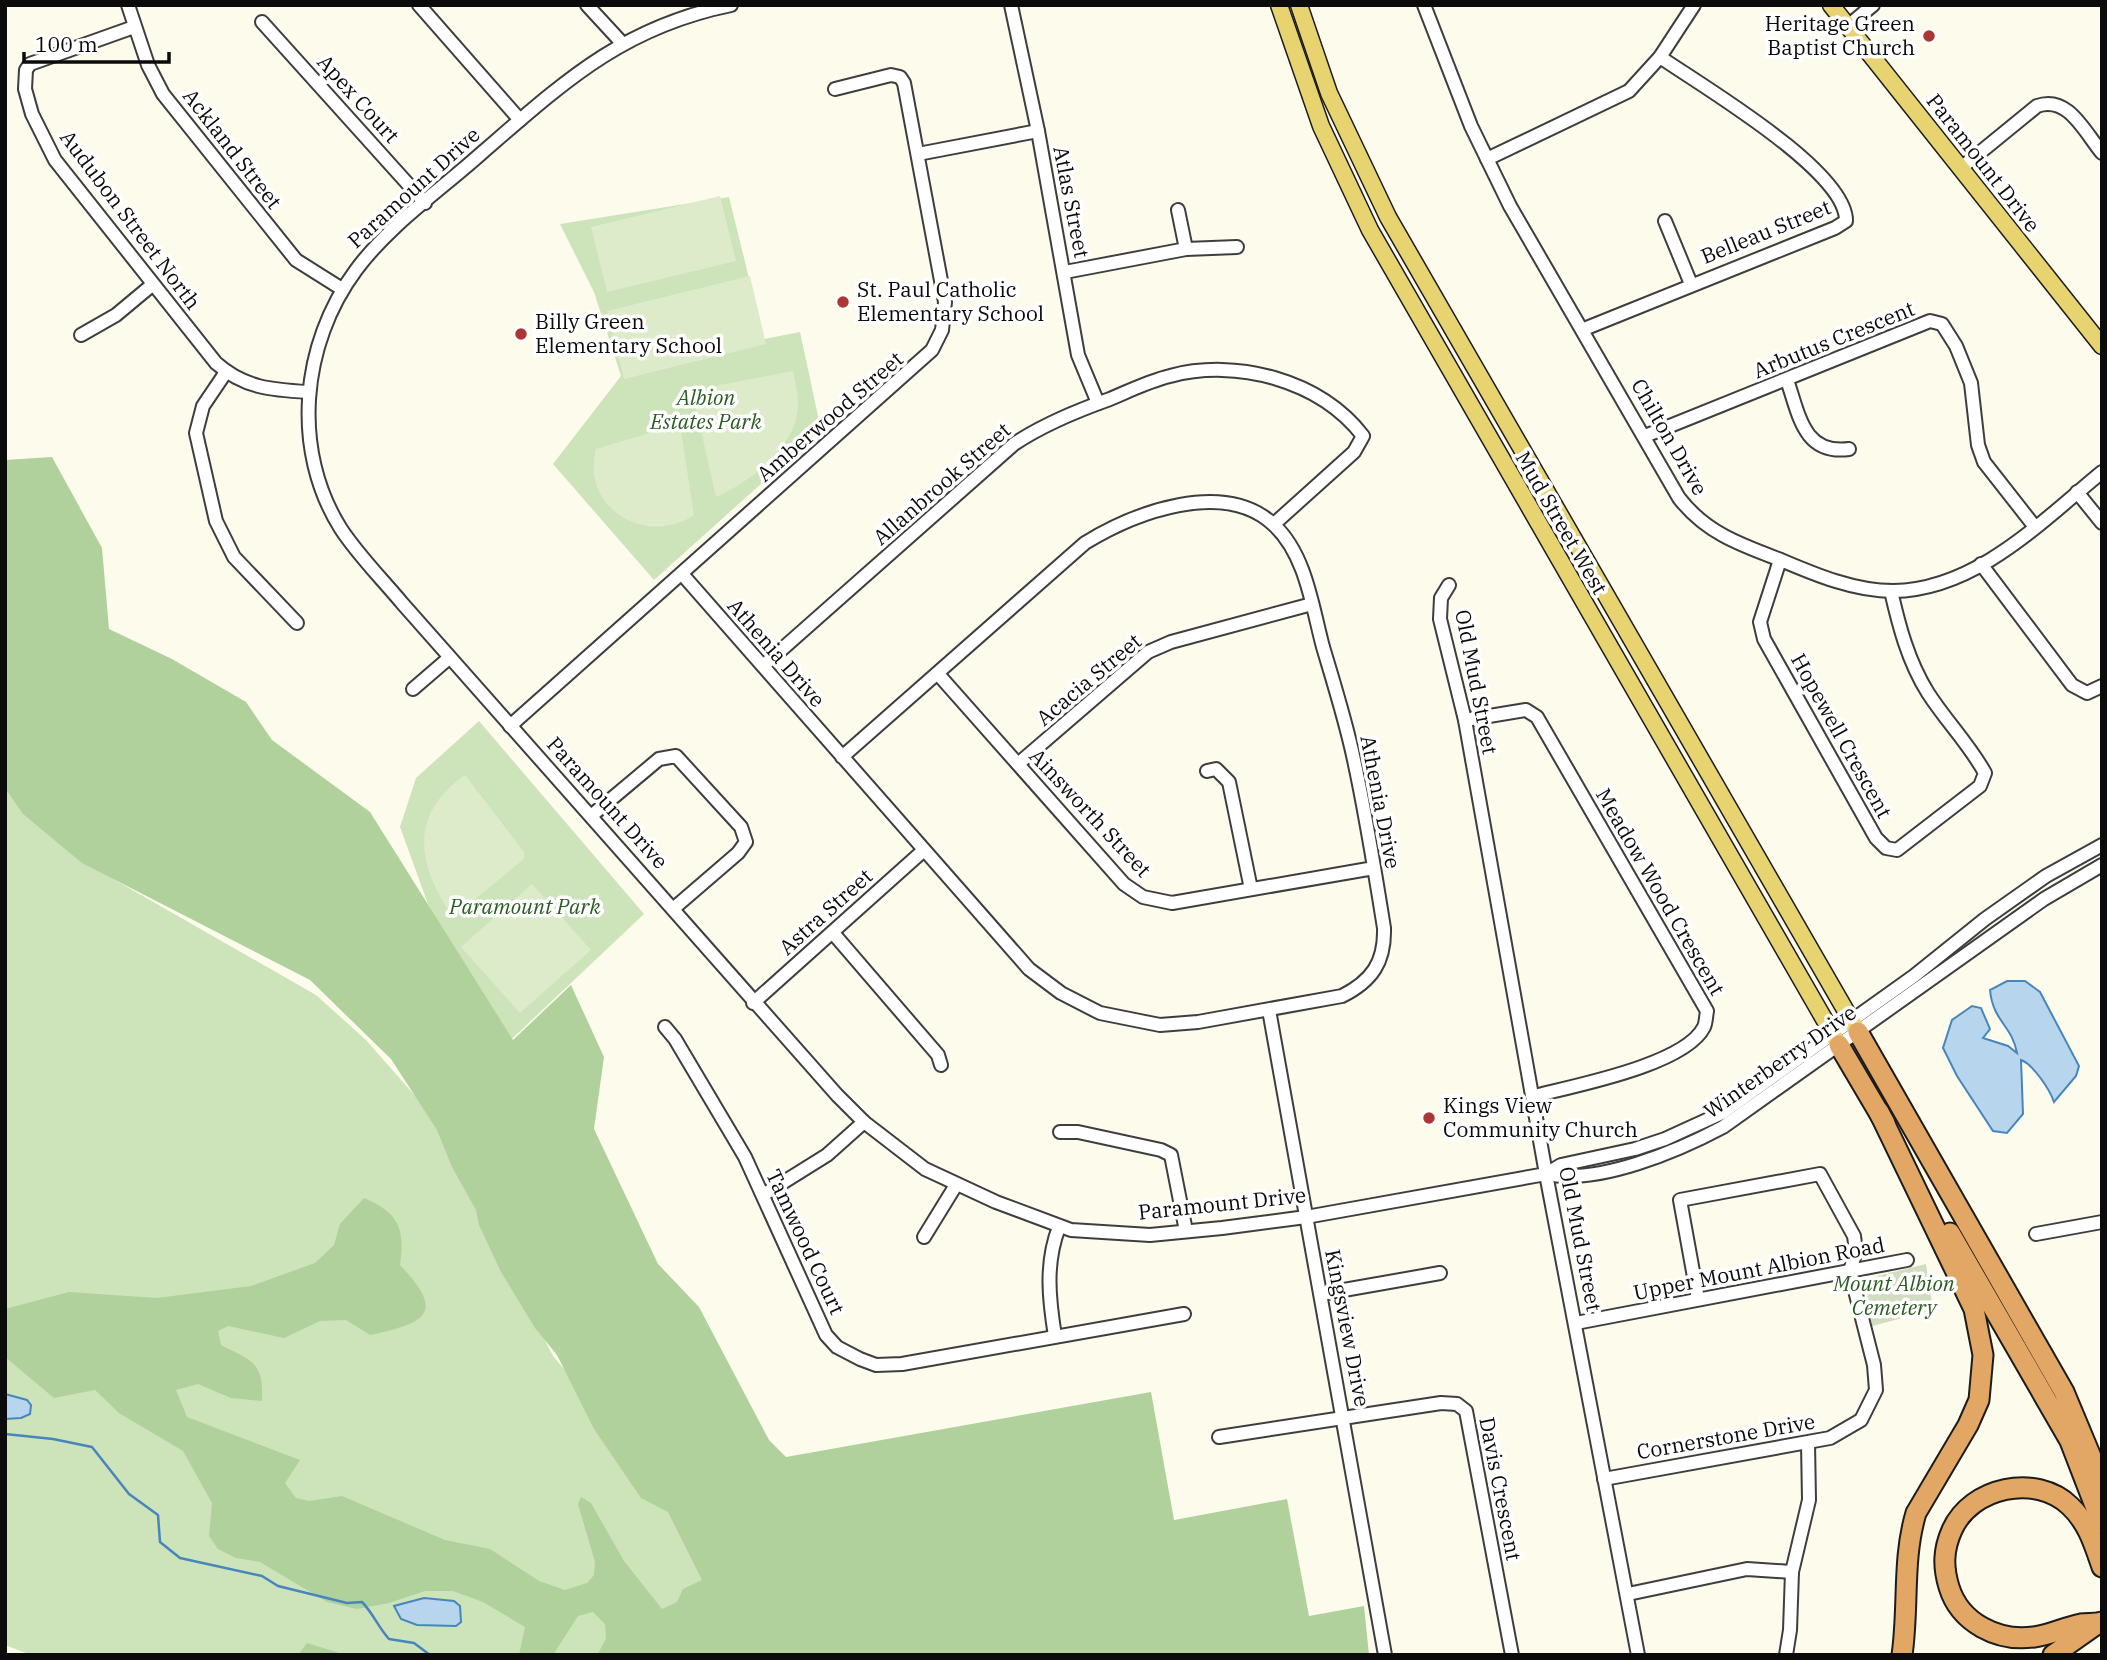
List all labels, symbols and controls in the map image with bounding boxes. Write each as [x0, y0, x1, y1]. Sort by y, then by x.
place label: Heritage Green Baptist Church [1765, 9, 1915, 61]
scale bar [24, 21, 170, 65]
marker: Heritage Green Baptist Church [1921, 28, 1937, 44]
text: 100 m [35, 30, 98, 58]
street label: Apex Court [311, 48, 406, 149]
street label: Ackland Street [177, 83, 289, 214]
street label: Paramount Drive [1921, 87, 2047, 237]
street label: Paramount Drive [341, 120, 485, 254]
street label: Audubon Street North [54, 124, 207, 315]
street label: Atlas Street [1047, 143, 1097, 260]
street label: Belleau Street [1697, 192, 1835, 270]
place label: St. Paul Catholic Elementary School [857, 275, 1044, 327]
marker: St. Paul Catholic Elementary School [835, 294, 851, 310]
street label: Arbutus Crescent [1749, 294, 1918, 384]
place label: Billy Green Elementary School [535, 307, 722, 359]
marker: Billy Green Elementary School [513, 326, 529, 342]
street label: Amberwood Street [750, 345, 908, 488]
street label: Chilton Drive [1625, 373, 1715, 500]
park label: Albion Estates Park [649, 383, 763, 435]
street label: Allanbrook Street [867, 416, 1016, 551]
street label: Mud Street West [1509, 446, 1614, 599]
street label: Athenia Drive [722, 592, 832, 713]
street label: Old Mud Street [1449, 607, 1505, 757]
street label: Acacia Street [1030, 627, 1147, 732]
street label: Hopewell Crescent [1785, 648, 1899, 823]
street label: Paramount Drive [541, 730, 675, 874]
street label: Athenia Drive [1354, 733, 1408, 871]
street label: Ainsworth Street [1024, 742, 1158, 883]
street label: Meadow Wood Crescent [1590, 783, 1732, 1000]
street label: Astra Street [773, 862, 878, 961]
park label: Paramount Park [448, 892, 601, 920]
street label: Winterberry Drive [1698, 998, 1861, 1124]
place label: Kings View Community Church [1443, 1091, 1638, 1143]
marker: Kings View Community Church [1421, 1110, 1437, 1126]
street label: Tamwood Court [760, 1164, 852, 1319]
street label: Old Mud Street [1553, 1164, 1609, 1314]
street label: Paramount Drive [1137, 1180, 1307, 1226]
street label: Upper Mount Albion Road [1631, 1230, 1887, 1306]
street label: Kingsview Drive [1319, 1247, 1377, 1409]
park label: Mount Albion Cemetery [1832, 1269, 1955, 1321]
street label: Cornerstone Drive [1635, 1407, 1817, 1465]
street label: Davis Crescent [1473, 1415, 1529, 1563]

